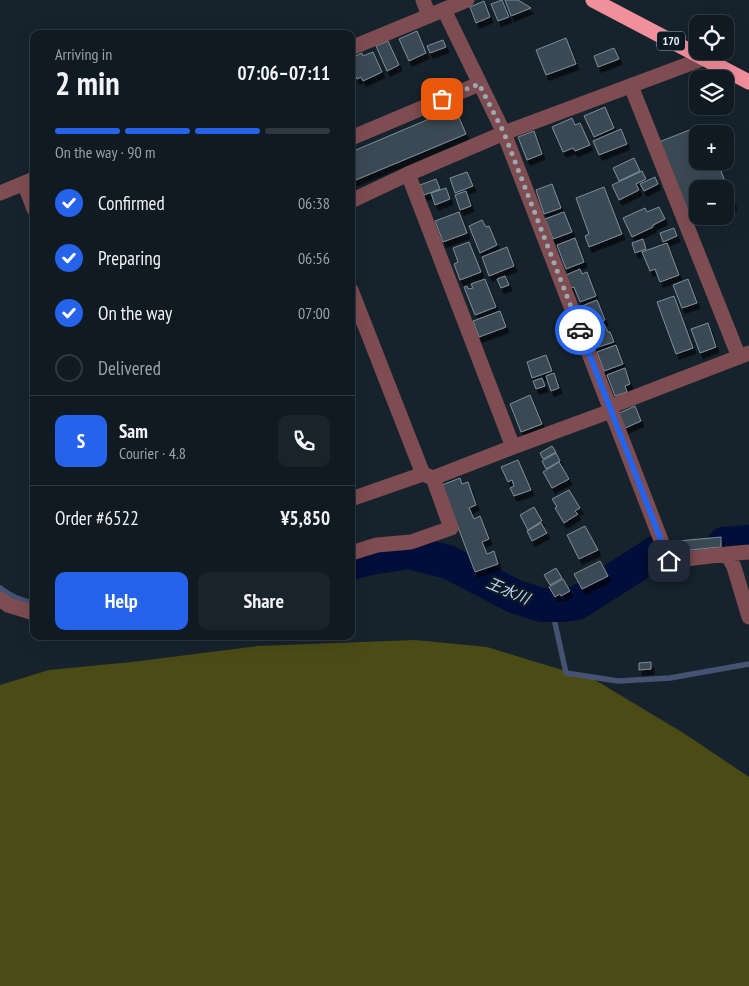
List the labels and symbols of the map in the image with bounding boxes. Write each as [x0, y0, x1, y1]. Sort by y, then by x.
road number: 170 [657, 31, 685, 50]
pin [421, 78, 463, 120]
courier [555, 305, 605, 355]
pin [648, 540, 690, 582]
water label: 王水川 [484, 573, 534, 609]

